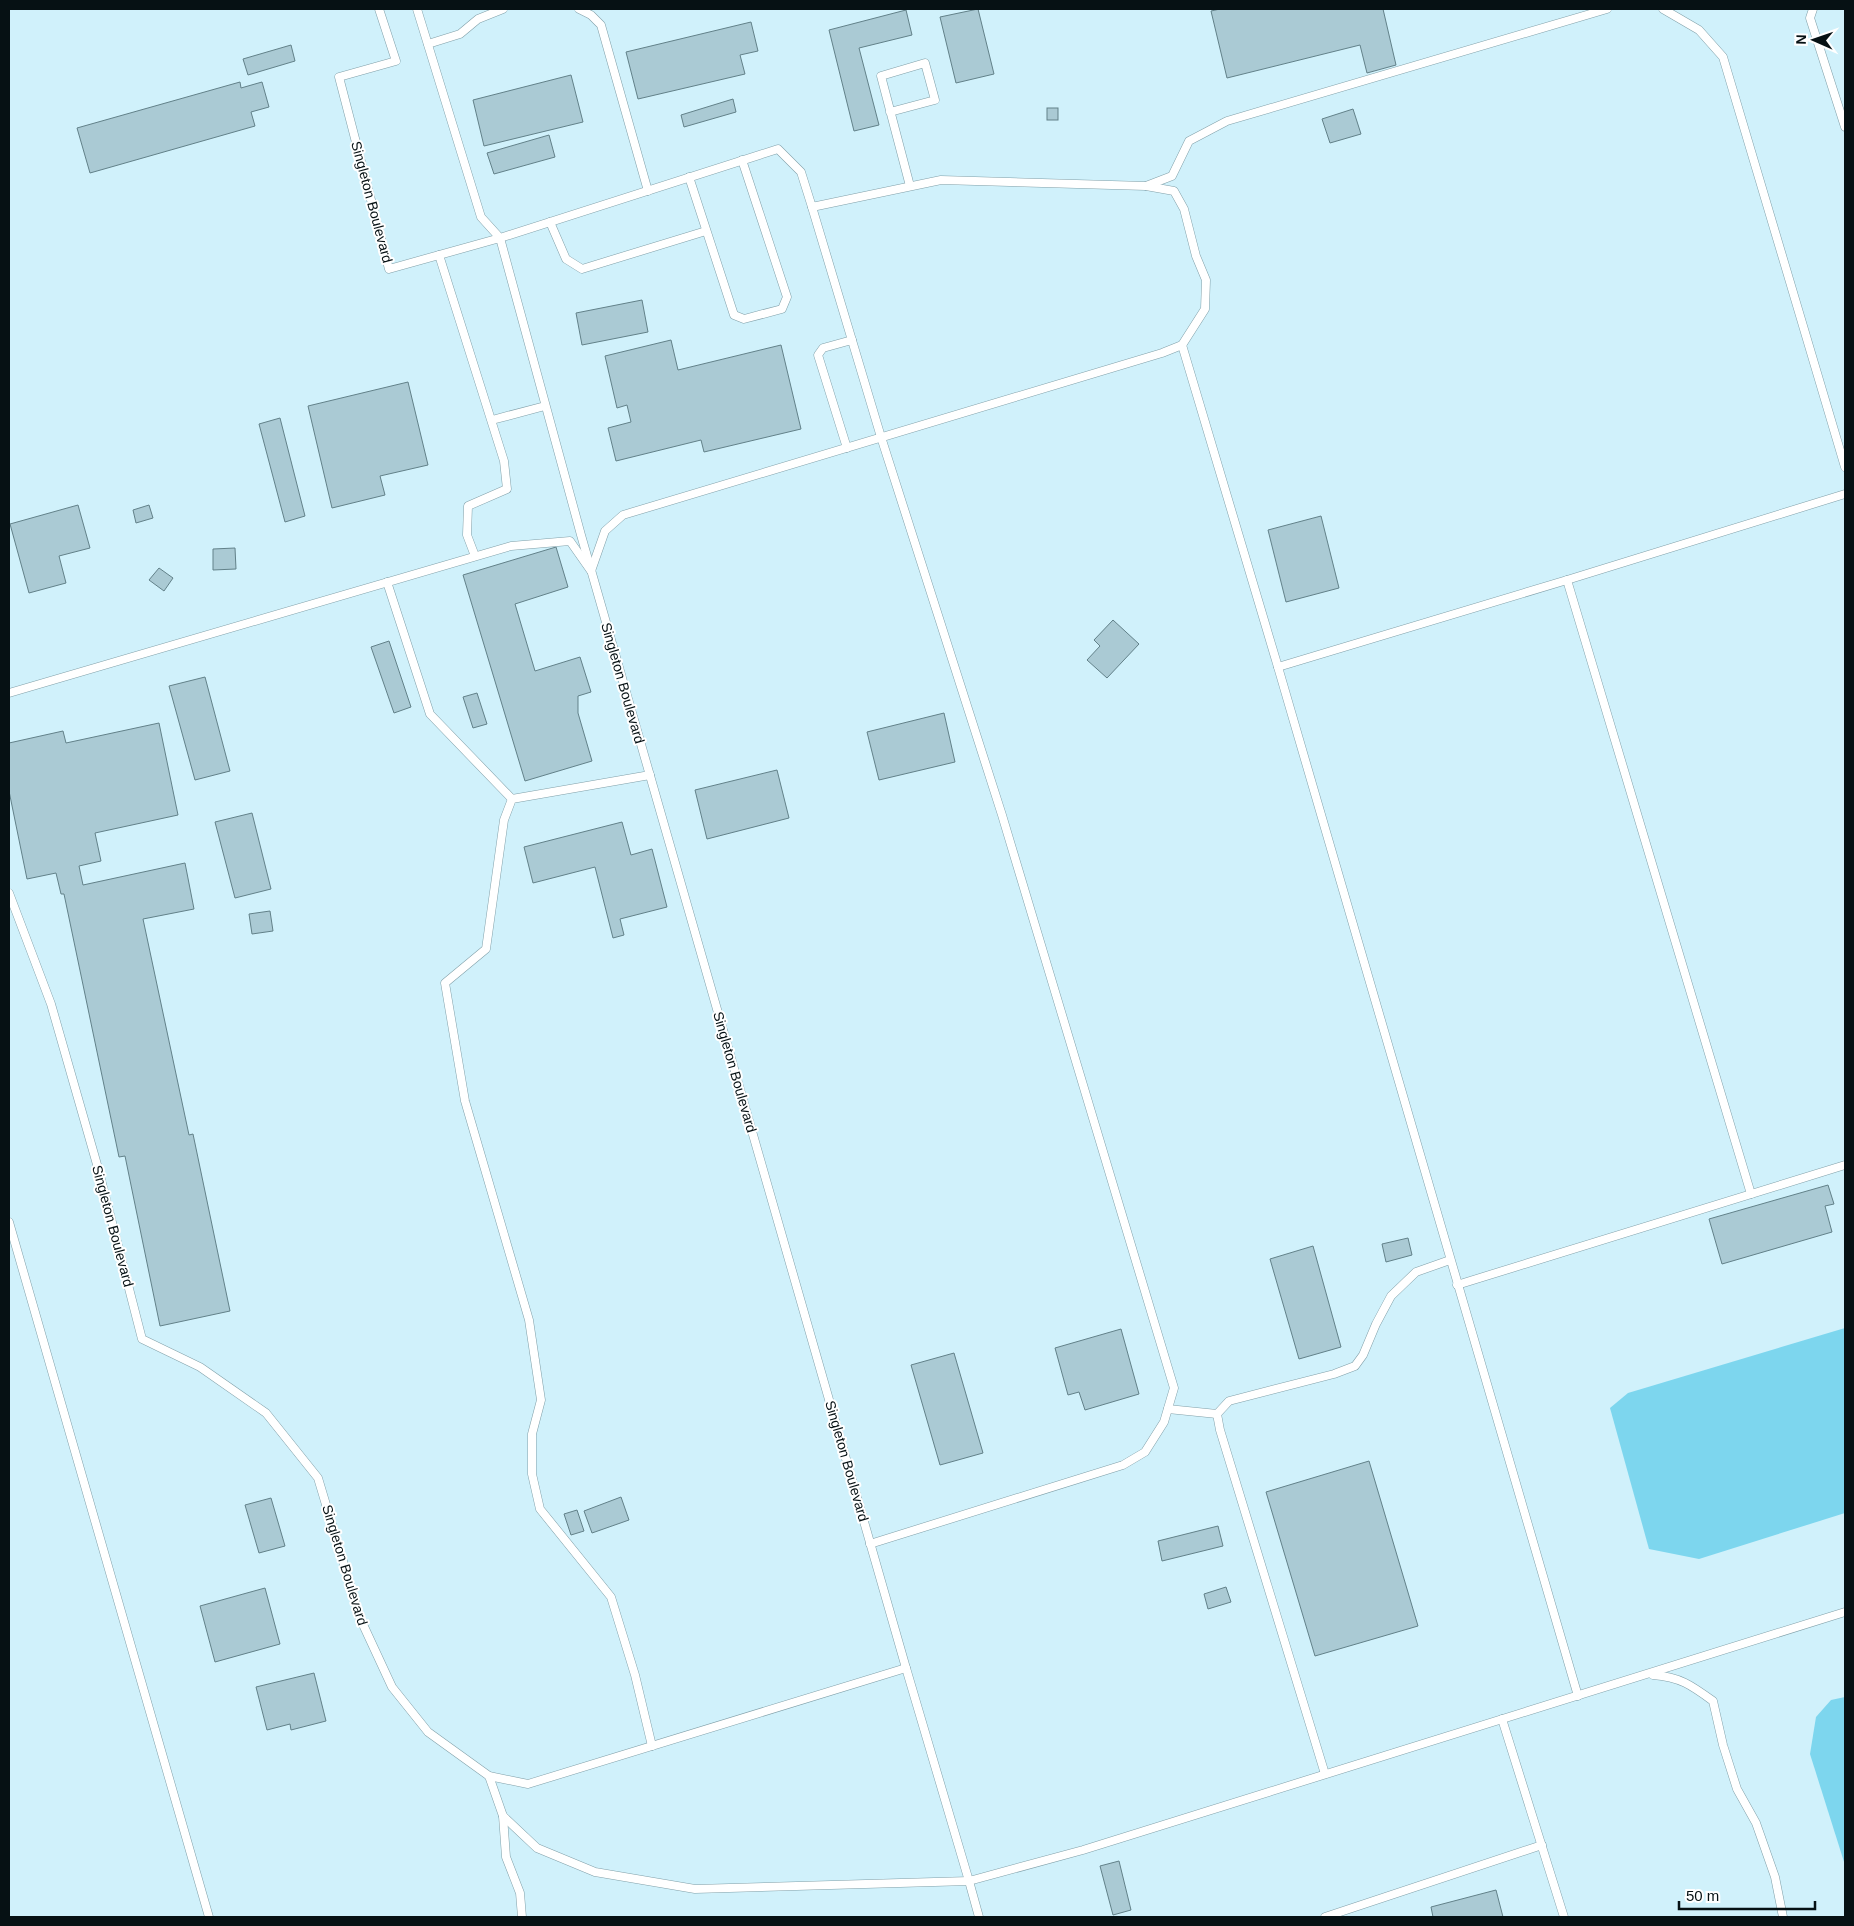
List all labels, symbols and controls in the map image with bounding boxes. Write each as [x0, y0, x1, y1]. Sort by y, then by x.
north arrow [1789, 15, 1839, 65]
text: N [1793, 34, 1809, 45]
street label: Singleton Boulevard [348, 139, 396, 265]
street label: Singleton Boulevard [598, 621, 648, 745]
street label: Singleton Boulevard [710, 1010, 760, 1134]
street label: Singleton Boulevard [89, 1163, 137, 1289]
street label: Singleton Boulevard [822, 1399, 872, 1523]
street label: Singleton Boulevard [319, 1503, 371, 1627]
scale bar [1679, 1878, 1815, 1910]
text: 50 m [1686, 1887, 1719, 1904]

